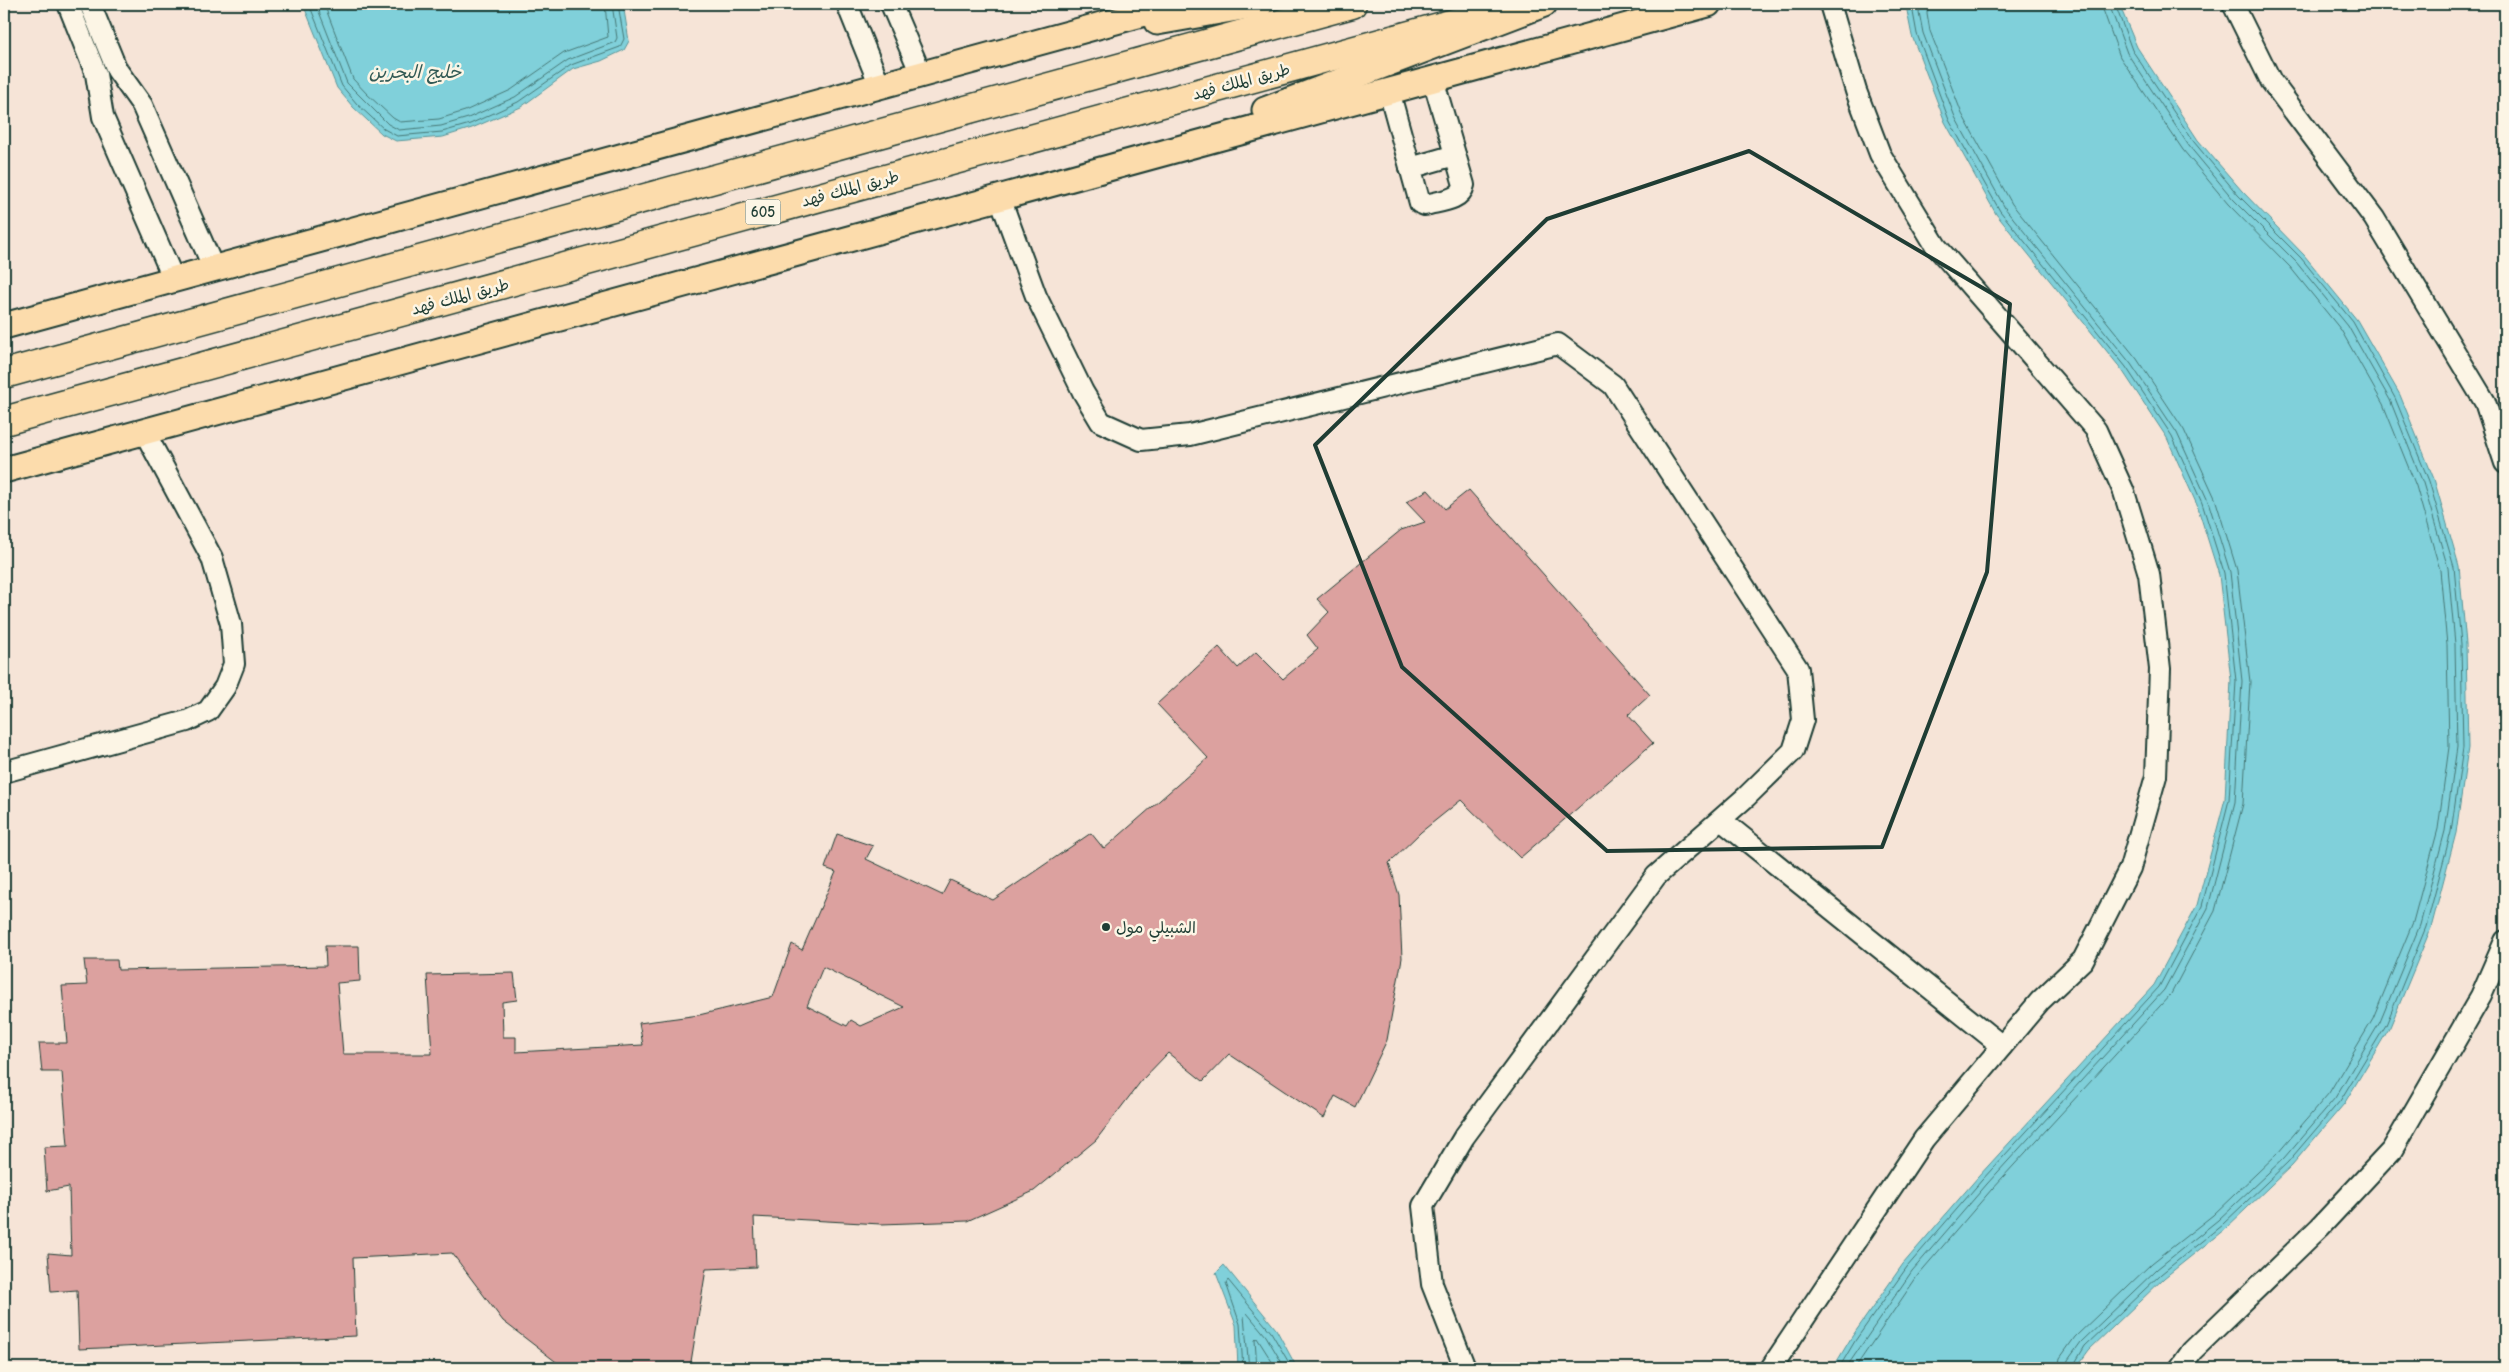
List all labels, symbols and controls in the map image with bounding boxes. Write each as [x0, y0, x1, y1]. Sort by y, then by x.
street label: طريق الملك فهد [1190, 60, 1292, 104]
water label: خليج البحرين [369, 62, 462, 84]
street label: طريق الملك فهد [799, 167, 901, 211]
road number: 605 [746, 200, 780, 224]
street label: طريق الملك فهد [409, 275, 511, 319]
place label: الشبيلي مول [1116, 919, 1196, 942]
marker: الشبيلي مول [1100, 921, 1112, 933]

